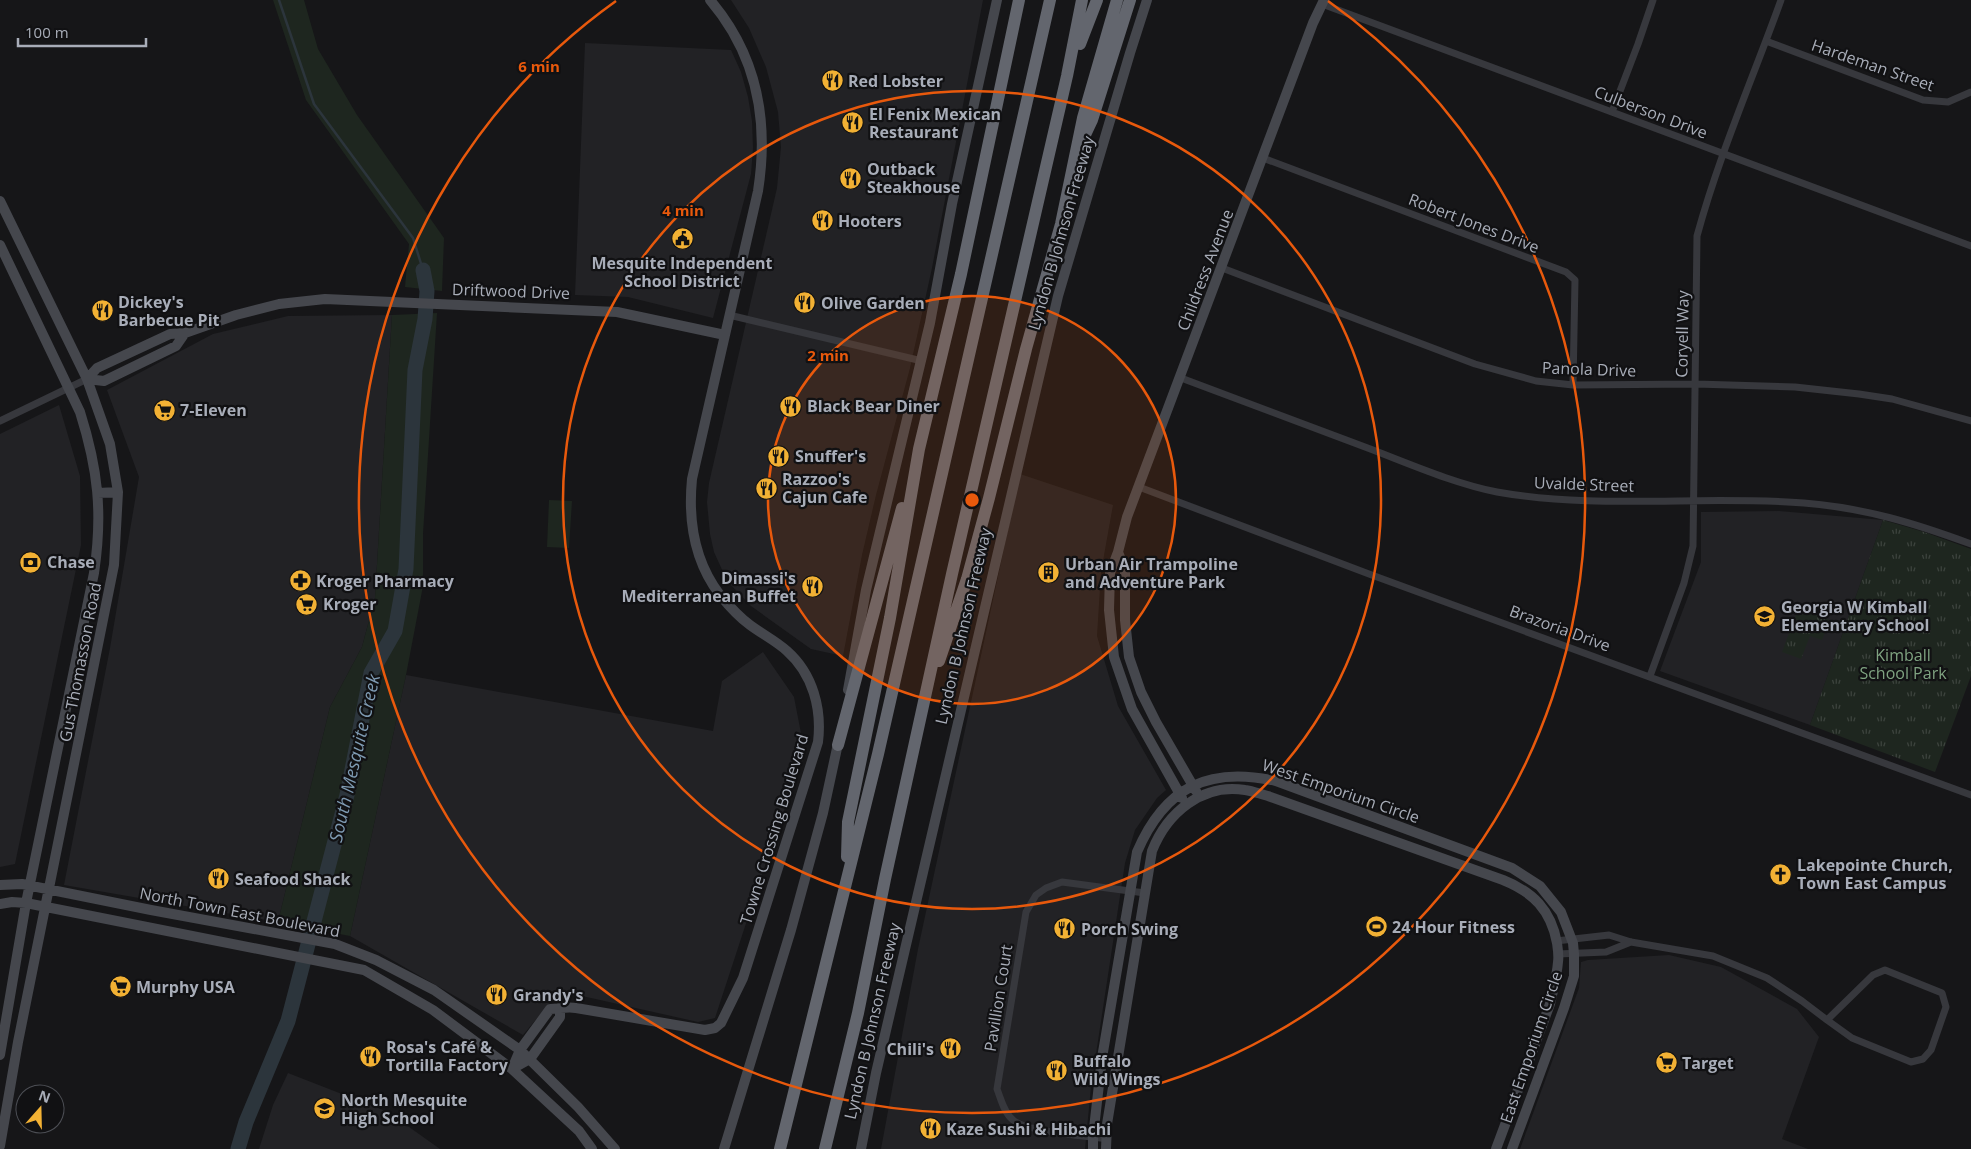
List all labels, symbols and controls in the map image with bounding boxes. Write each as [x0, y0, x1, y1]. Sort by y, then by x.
scale bar [18, 15, 145, 47]
text: 100 m [25, 22, 69, 42]
street label: Hardeman Street [1809, 34, 1938, 96]
text: 6 min [518, 56, 560, 76]
restaurant icon: Red Lobster [820, 69, 844, 93]
place label: Red Lobster [848, 70, 943, 92]
street label: Culberson Drive [1591, 80, 1711, 144]
place label: El Fenix Mexican Restaurant [869, 103, 1001, 143]
restaurant icon: El Fenix Mexican Restaurant [841, 111, 865, 135]
street label: Lyndon B Johnson Freeway [1023, 132, 1100, 333]
place label: Outback Steakhouse [867, 158, 960, 198]
restaurant icon: Outback Steakhouse [839, 166, 863, 190]
street label: Robert Jones Drive [1405, 188, 1543, 258]
text: 4 min [662, 200, 704, 220]
street label: Childress Avenue [1172, 206, 1238, 334]
restaurant icon: Hooters [810, 209, 834, 233]
place label: Hooters [838, 210, 902, 232]
public building icon: Mesquite Independent School District [670, 227, 694, 251]
place label: Mesquite Independent School District [591, 252, 773, 292]
street label: Driftwood Drive [452, 278, 570, 304]
street label: Coryell Way [1670, 289, 1694, 378]
place label: Dickey's Barbecue Pit [118, 291, 220, 331]
restaurant icon: Olive Garden [793, 291, 817, 315]
place label: Olive Garden [821, 292, 925, 314]
restaurant icon: Dickey's Barbecue Pit [90, 299, 114, 323]
text: 2 min [807, 345, 849, 365]
street label: Panola Drive [1542, 356, 1636, 382]
restaurant icon: Black Bear Diner [779, 394, 803, 418]
place label: Black Bear Diner [807, 395, 940, 417]
supermarket icon: 7-Eleven [152, 398, 176, 422]
place label: 7-Eleven [180, 399, 247, 421]
restaurant icon: Snuffer's [767, 444, 791, 468]
place label: Snuffer's [795, 445, 866, 467]
place label: Razzoo's Cajun Cafe [782, 468, 867, 508]
street label: Uvalde Street [1534, 471, 1635, 497]
restaurant icon: Razzoo's Cajun Cafe [754, 476, 778, 500]
centre of rings [963, 491, 981, 509]
street label: Lyndon B Johnson Freeway [930, 525, 997, 726]
bank icon: Chase [19, 550, 43, 574]
place label: Chase [47, 551, 95, 573]
place label: Urban Air Trampoline and Adventure Park [1065, 553, 1238, 593]
building icon: Urban Air Trampoline and Adventure Park [1037, 561, 1061, 585]
place label: Dimassi's Mediterranean Buffet [622, 567, 796, 607]
pharmacy icon: Kroger Pharmacy [288, 569, 312, 593]
place label: Kroger Pharmacy [316, 570, 455, 592]
restaurant icon: Dimassi's Mediterranean Buffet [800, 575, 824, 599]
street label: Gus Thomasson Road [54, 580, 106, 744]
supermarket icon: Kroger [295, 592, 319, 616]
place label: Kroger [323, 593, 377, 615]
place label: Georgia W Kimball Elementary School [1781, 596, 1929, 636]
street label: Brazoria Drive [1507, 600, 1613, 656]
school or university icon: Georgia W Kimball Elementary School [1753, 604, 1777, 628]
park label: Kimball School Park [1859, 644, 1947, 684]
water label: South Mesquite Creek [323, 671, 385, 844]
street label: Towne Crossing Boulevard [735, 731, 813, 927]
street label: West Emporium Circle [1259, 754, 1423, 828]
place label: Lakepointe Church, Town East Campus [1797, 854, 1953, 894]
church icon: Lakepointe Church, Town East Campus [1769, 862, 1793, 886]
restaurant icon: Seafood Shack [207, 867, 231, 891]
place label: Seafood Shack [235, 868, 350, 890]
street label: North Town East Boulevard [138, 882, 342, 942]
sports icon: 24 Hour Fitness [1364, 915, 1388, 939]
place label: 24 Hour Fitness [1392, 916, 1515, 938]
restaurant icon: Porch Swing [1053, 917, 1077, 941]
place label: Porch Swing [1081, 918, 1178, 940]
street label: Lyndon B Johnson Freeway [839, 920, 906, 1121]
street label: Pavillion Court [979, 943, 1017, 1053]
street label: East Emporium Circle [1495, 968, 1567, 1126]
supermarket icon: Murphy USA [108, 975, 132, 999]
place label: Murphy USA [136, 976, 236, 998]
restaurant icon: Grandy's [485, 983, 509, 1007]
place label: Grandy's [513, 984, 584, 1006]
place label: Rosa's Café & Tortilla Factory [386, 1036, 509, 1076]
restaurant icon: Chili's [938, 1037, 962, 1061]
place label: Chili's [886, 1038, 934, 1060]
restaurant icon: Rosa's Café & Tortilla Factory [358, 1044, 382, 1068]
place label: Buffalo Wild Wings [1073, 1050, 1160, 1090]
supermarket icon: Target [1654, 1051, 1678, 1075]
place label: Target [1682, 1052, 1734, 1074]
restaurant icon: Buffalo Wild Wings [1045, 1058, 1069, 1082]
north arrow [15, 1084, 65, 1134]
text: N [36, 1085, 53, 1107]
place label: North Mesquite High School [341, 1089, 467, 1129]
school or university icon: North Mesquite High School [313, 1097, 337, 1121]
restaurant icon: Kaze Sushi & Hibachi [918, 1117, 942, 1141]
place label: Kaze Sushi & Hibachi [946, 1118, 1111, 1140]

